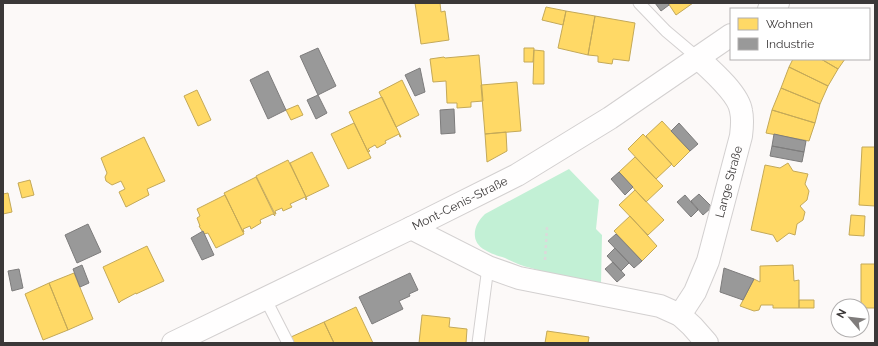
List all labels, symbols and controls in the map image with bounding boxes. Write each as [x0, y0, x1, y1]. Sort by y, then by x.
legend [730, 8, 870, 60]
text: Wohnen [766, 17, 813, 31]
text: Industrie [766, 37, 814, 51]
street label: Lange Straße [713, 144, 745, 219]
street label: Mont-Cenis-Straße [410, 174, 510, 233]
north arrow [830, 298, 870, 338]
text: N [834, 307, 849, 320]

